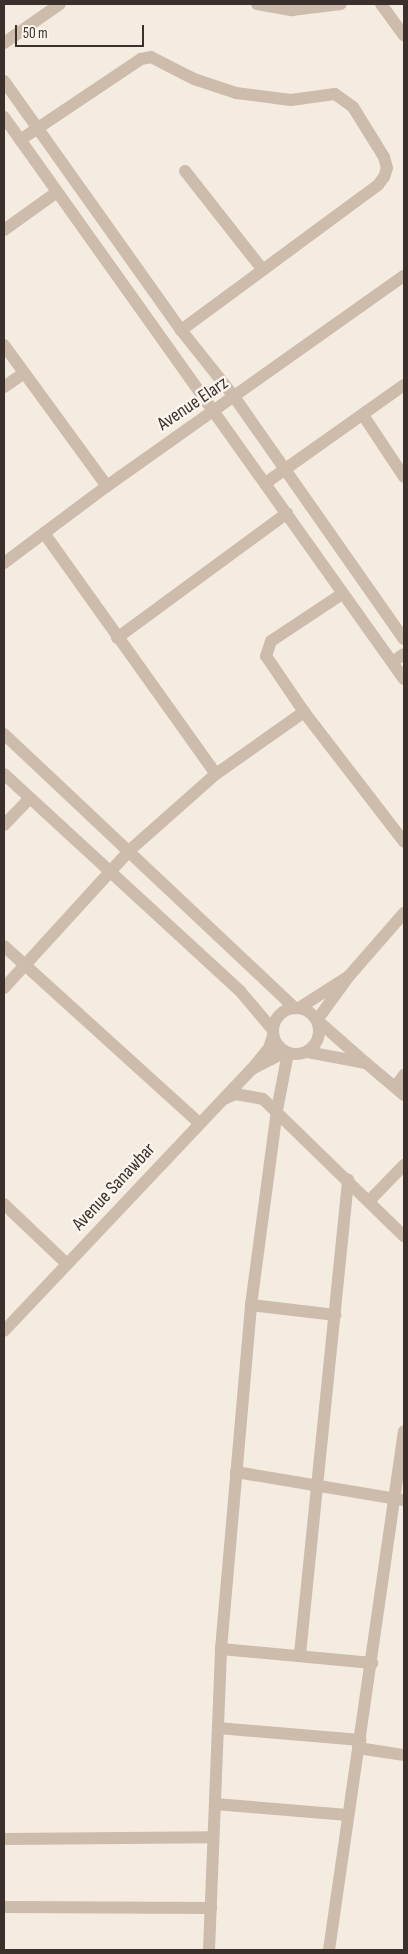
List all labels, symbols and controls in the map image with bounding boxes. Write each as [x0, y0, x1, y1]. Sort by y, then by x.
scale bar [18, 15, 146, 47]
text: 50 m [23, 24, 48, 43]
street label: Avenue Elarz [153, 372, 233, 436]
street label: Avenue Sanawbar [68, 1138, 160, 1236]

